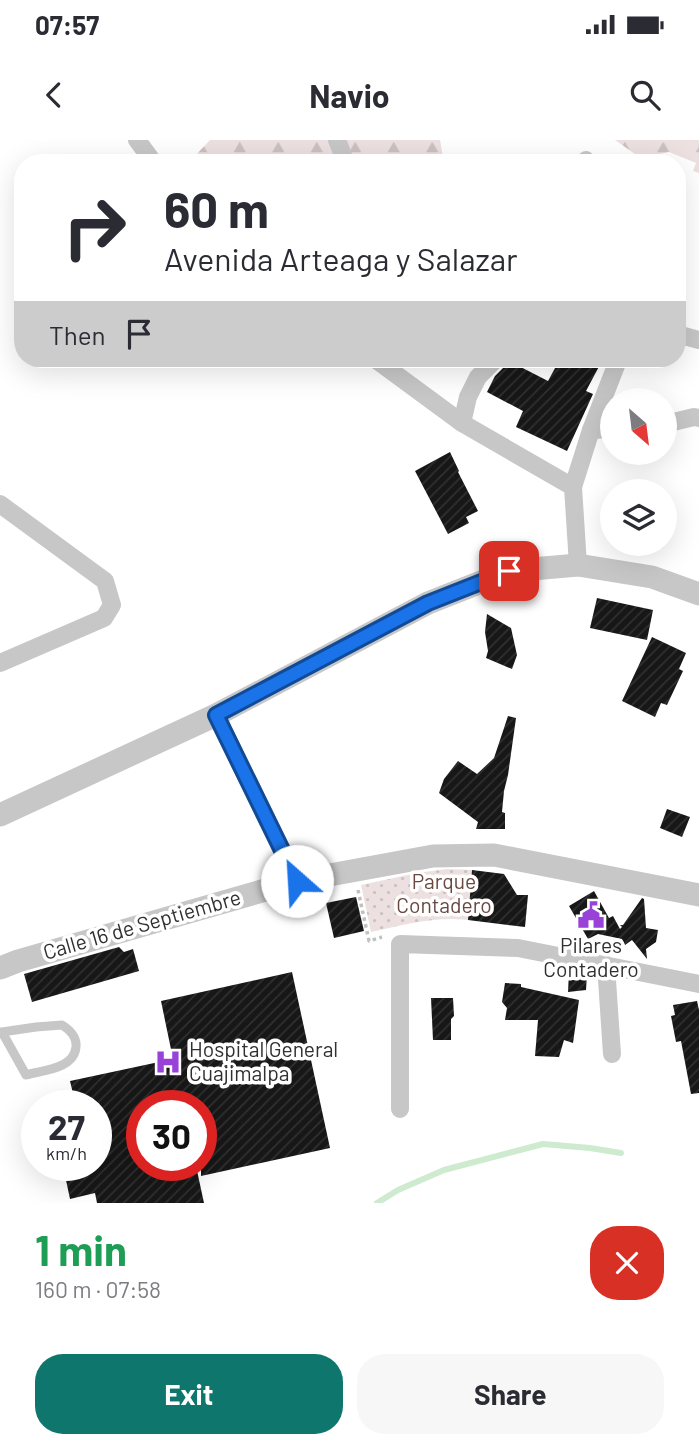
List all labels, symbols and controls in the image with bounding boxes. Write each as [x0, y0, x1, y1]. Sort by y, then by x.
text: 07:57 [35, 9, 99, 40]
icon: back [35, 76, 73, 114]
text: Navio [309, 76, 390, 114]
icon: search [626, 76, 664, 114]
text: 60 m [164, 179, 269, 238]
icon: right [49, 182, 140, 273]
text: Avenida Arteaga y Salazar [164, 239, 518, 277]
icon: arrive [120, 315, 158, 353]
text: Then [49, 319, 106, 350]
north arrow [600, 388, 677, 466]
map controls [600, 388, 677, 556]
button: layers [600, 479, 677, 556]
pin [479, 541, 539, 601]
icon: arrive [490, 552, 528, 590]
position arrow [260, 844, 334, 918]
park label: Parque Contadero [396, 868, 492, 917]
street label: Calle 16 de Septiembre [40, 883, 243, 964]
public building icon: Pilares Contadero [576, 900, 606, 930]
place label: Pilares Contadero [543, 932, 639, 981]
place label: Hospital General Cuajimalpa [189, 1036, 338, 1085]
hospital icon: Hospital General Cuajimalpa [153, 1047, 183, 1077]
speed limit sign: 30 [126, 1090, 217, 1181]
text: 27 [48, 1105, 85, 1147]
text: km/h [46, 1142, 87, 1164]
text: 1 min [35, 1224, 127, 1274]
button: close [590, 1226, 664, 1300]
text: 160 m · 07:58 [35, 1275, 161, 1303]
button: Exit [35, 1354, 343, 1434]
button: Share [357, 1354, 664, 1434]

